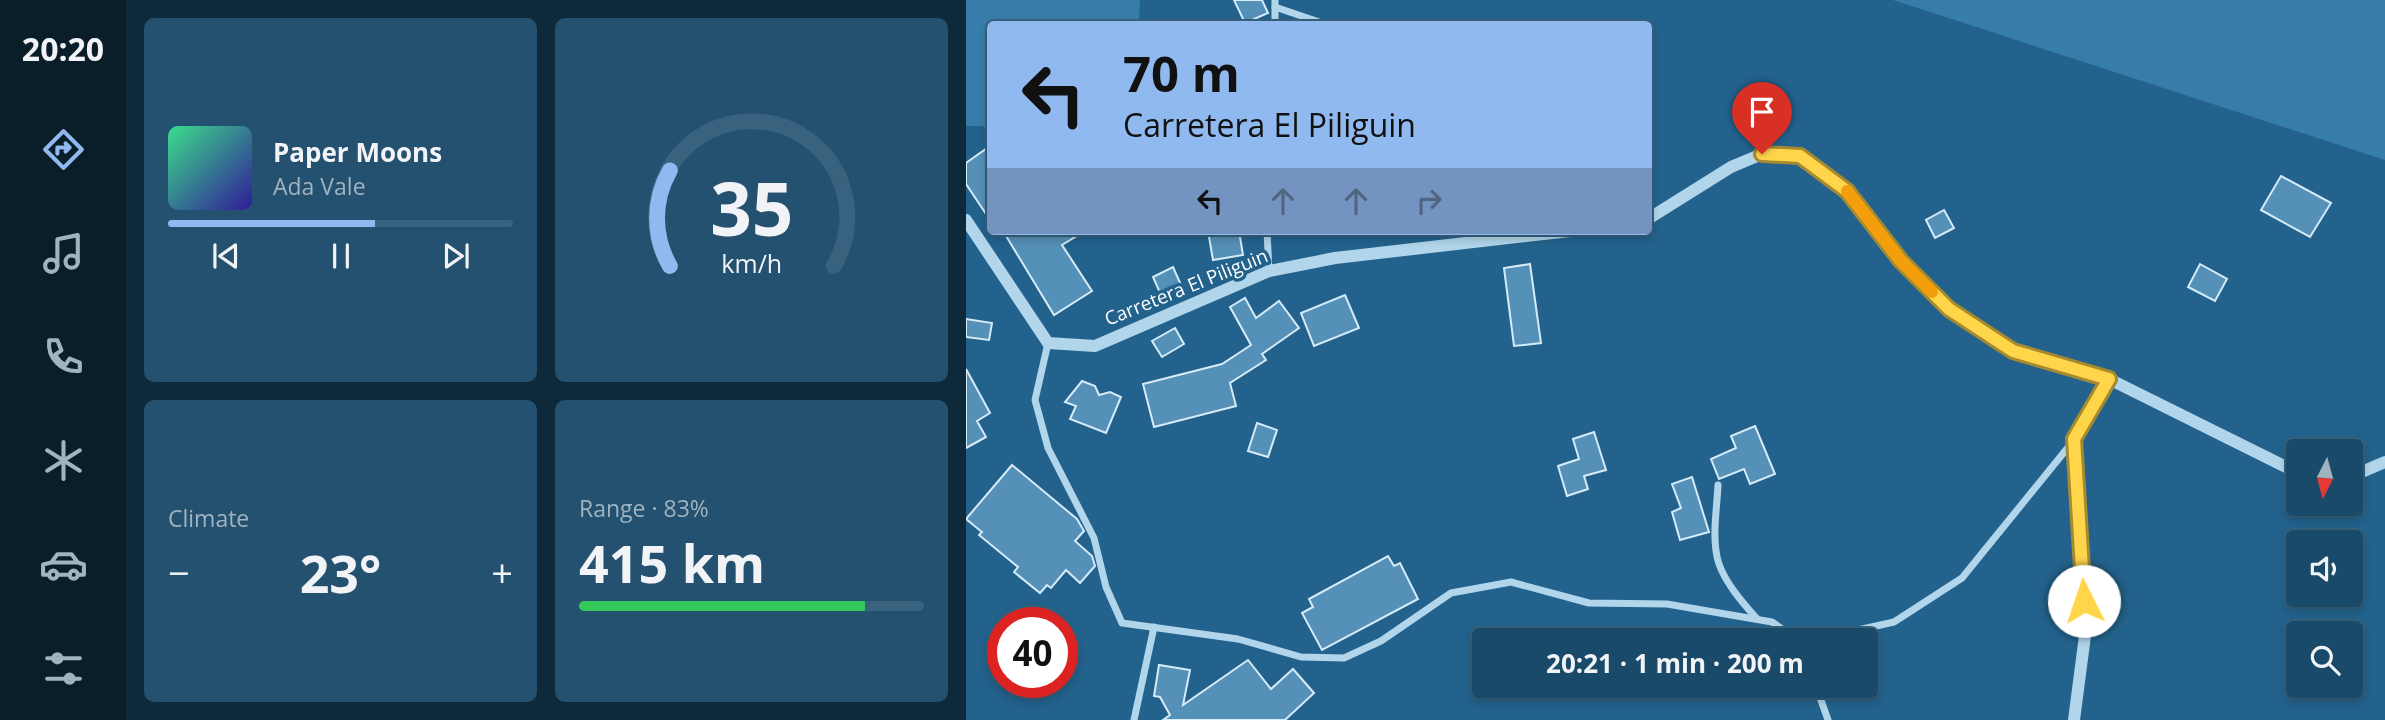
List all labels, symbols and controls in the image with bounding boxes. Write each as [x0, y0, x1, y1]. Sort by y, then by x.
text: 20:20 [22, 27, 104, 70]
text: 70 m [1123, 40, 1240, 106]
icon: left [1008, 49, 1099, 140]
pin [1732, 82, 1792, 154]
icon: arrive [1743, 93, 1781, 131]
text: Carretera El Piliguin [1123, 103, 1416, 146]
icon: directions [39, 125, 88, 174]
text: Paper Moons [273, 134, 442, 170]
text: 35 [710, 159, 793, 258]
text: Ada Vale [273, 170, 366, 202]
icon: left [1191, 182, 1229, 220]
icon: ahead [1264, 182, 1302, 220]
icon: ahead [1337, 182, 1375, 220]
icon: right [1410, 182, 1448, 220]
icon: music [39, 229, 88, 278]
icon: previous [207, 237, 245, 275]
icon: pause [322, 237, 360, 275]
icon: next [437, 237, 475, 275]
street label: Carretera El Piliguin [1100, 242, 1272, 332]
text: km/h [721, 246, 782, 280]
icon: phone [39, 332, 88, 381]
icon: climate [39, 436, 88, 485]
north arrow [2286, 439, 2362, 516]
map controls [2286, 439, 2363, 698]
text: Range · 83% [579, 492, 709, 524]
text: Climate [168, 502, 249, 534]
text: 415 km [579, 527, 765, 598]
button: sound [2286, 530, 2363, 607]
text: 23° [300, 537, 381, 608]
icon: car [39, 540, 88, 589]
text: − [168, 546, 190, 598]
text: + [491, 546, 513, 598]
position arrow [2047, 564, 2121, 638]
speed limit sign: 40 [987, 607, 1078, 698]
button: search [2286, 621, 2363, 698]
icon: filters [39, 644, 88, 693]
text: 20:21 · 1 min · 200 m [1546, 645, 1804, 681]

